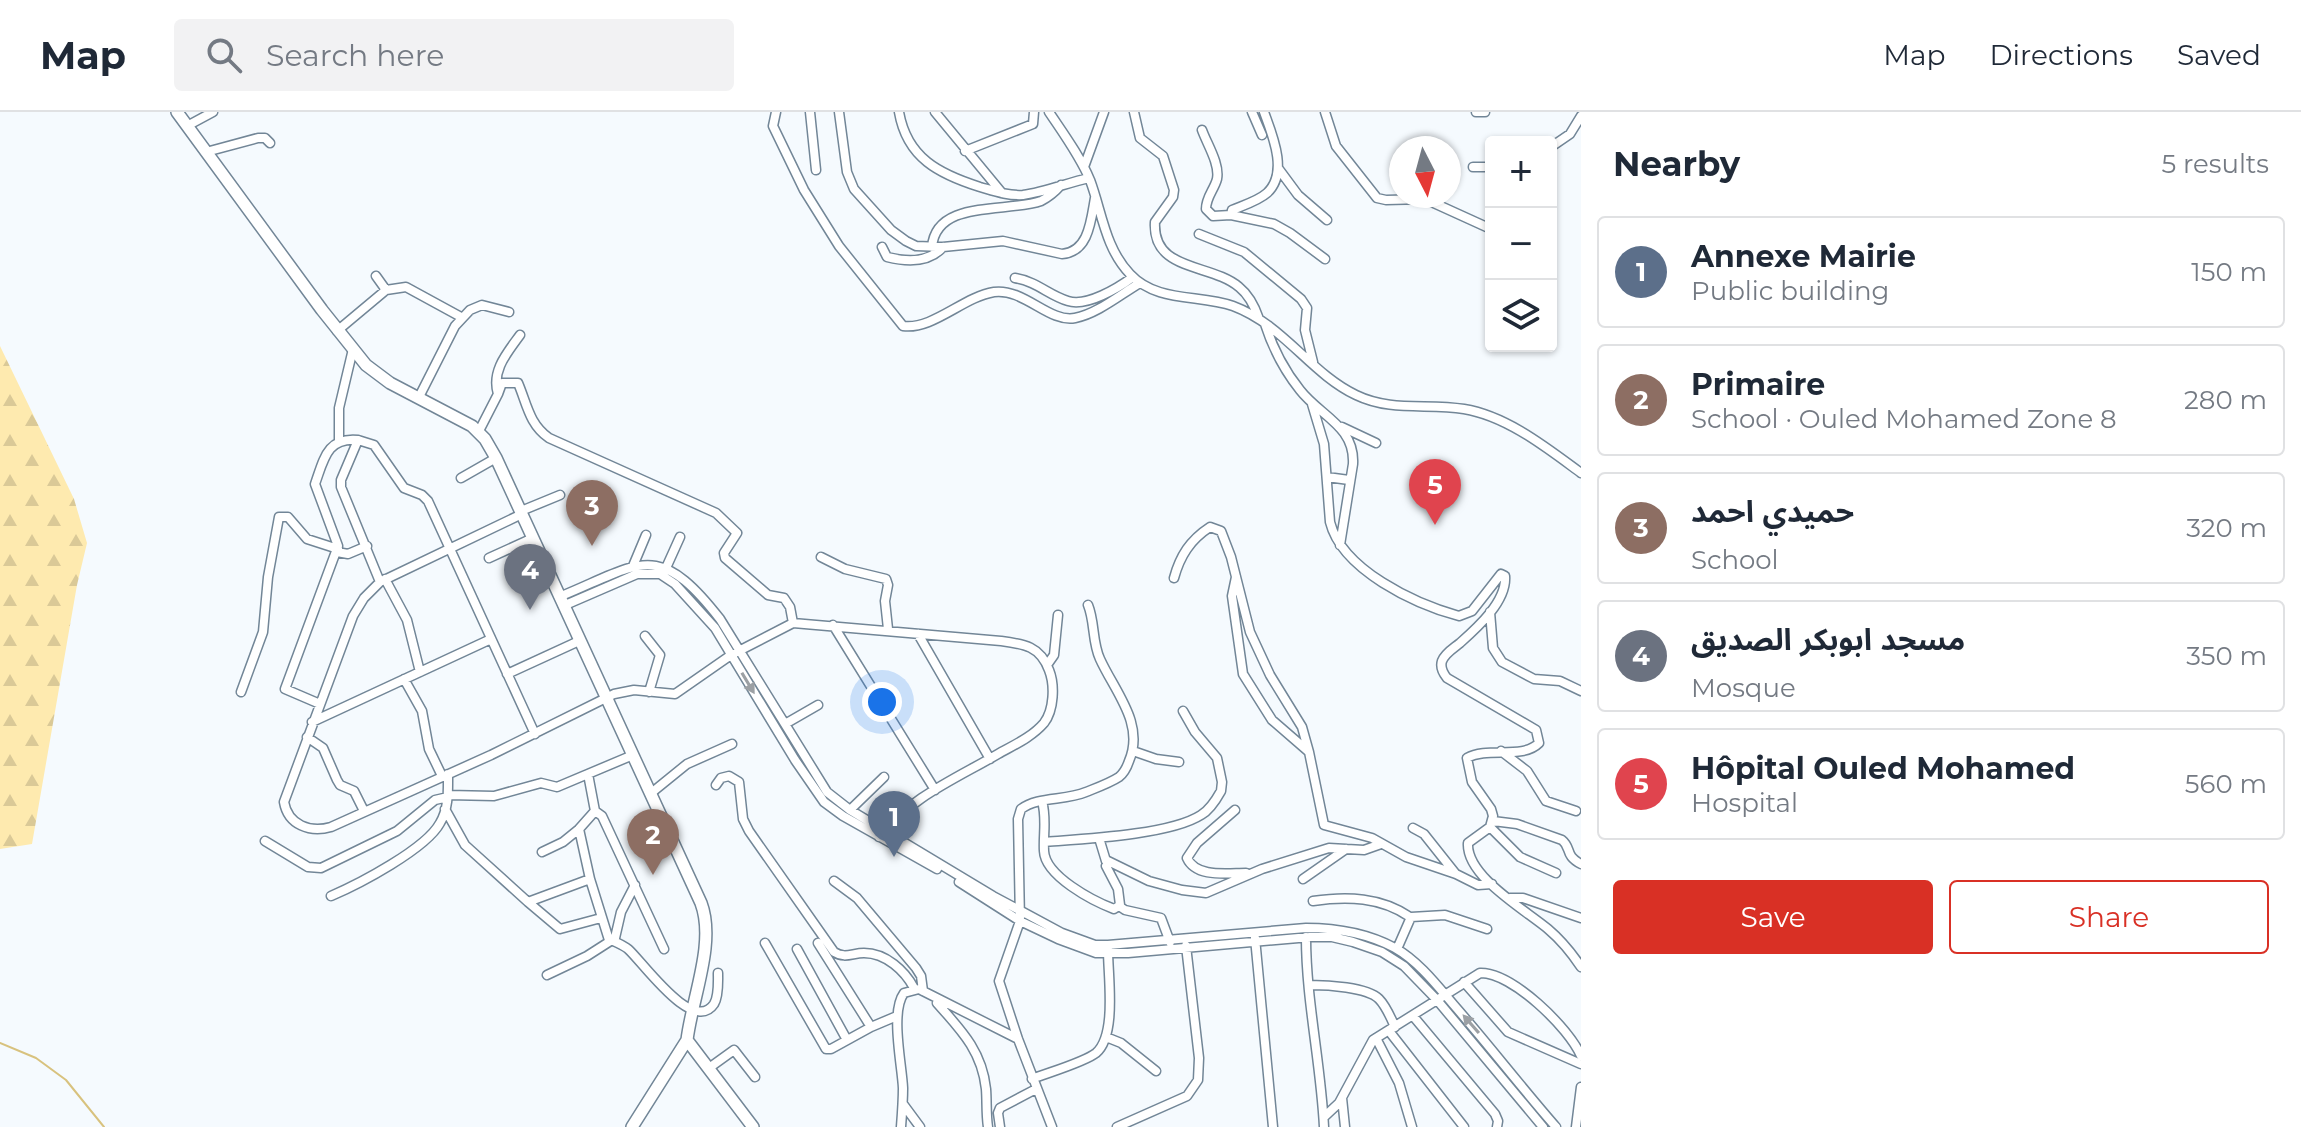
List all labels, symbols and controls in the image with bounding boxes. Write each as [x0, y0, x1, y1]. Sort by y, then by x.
search box [174, 19, 734, 91]
text: Map [40, 32, 126, 79]
icon: search [202, 33, 246, 77]
text: Search here [266, 37, 444, 74]
text: Map [1883, 38, 1945, 72]
text: Directions [1989, 38, 2133, 72]
text: Saved [2177, 38, 2261, 72]
north arrow [1389, 136, 1461, 208]
map controls [1485, 136, 1557, 352]
button: + [1485, 136, 1557, 208]
text: Nearby [1613, 143, 1740, 185]
text: 5 results [2162, 148, 2269, 180]
button: − [1485, 208, 1557, 280]
text: Annexe Mairie [1691, 238, 1916, 275]
text: 1 [1636, 256, 1646, 288]
text: 150 m [2191, 256, 2267, 288]
text: Public building [1691, 275, 1889, 307]
button: layers [1485, 280, 1557, 352]
text: Primaire [1691, 366, 1825, 403]
text: 2 [1633, 384, 1649, 416]
text: 280 m [2184, 384, 2267, 416]
text: School · Ouled Mohamed Zone 8 [1691, 403, 2117, 435]
pin: 5 [1409, 459, 1461, 525]
pin: 3 [566, 480, 618, 546]
text: حميدي احمد [1691, 493, 1854, 530]
text: 3 [1633, 512, 1649, 544]
text: 320 m [2186, 512, 2267, 544]
pin: 4 [504, 544, 556, 610]
text: School [1691, 544, 1779, 576]
text: مسجد ابوبكر الصديق [1691, 621, 1965, 658]
text: 4 [1632, 640, 1650, 672]
text: 350 m [2186, 640, 2267, 672]
one-way arrow [741, 672, 755, 694]
text: Mosque [1691, 672, 1796, 704]
your location [862, 682, 902, 722]
text: Hôpital Ouled Mohamed [1691, 750, 2075, 787]
text: 5 [1633, 768, 1649, 800]
text: 560 m [2185, 768, 2267, 800]
text: Hospital [1691, 787, 1798, 819]
pin: 1 [868, 791, 920, 857]
pin: 2 [627, 809, 679, 875]
button: Save [1613, 880, 1933, 954]
button: Share [1949, 880, 2269, 954]
one-way arrow [1462, 1014, 1480, 1034]

